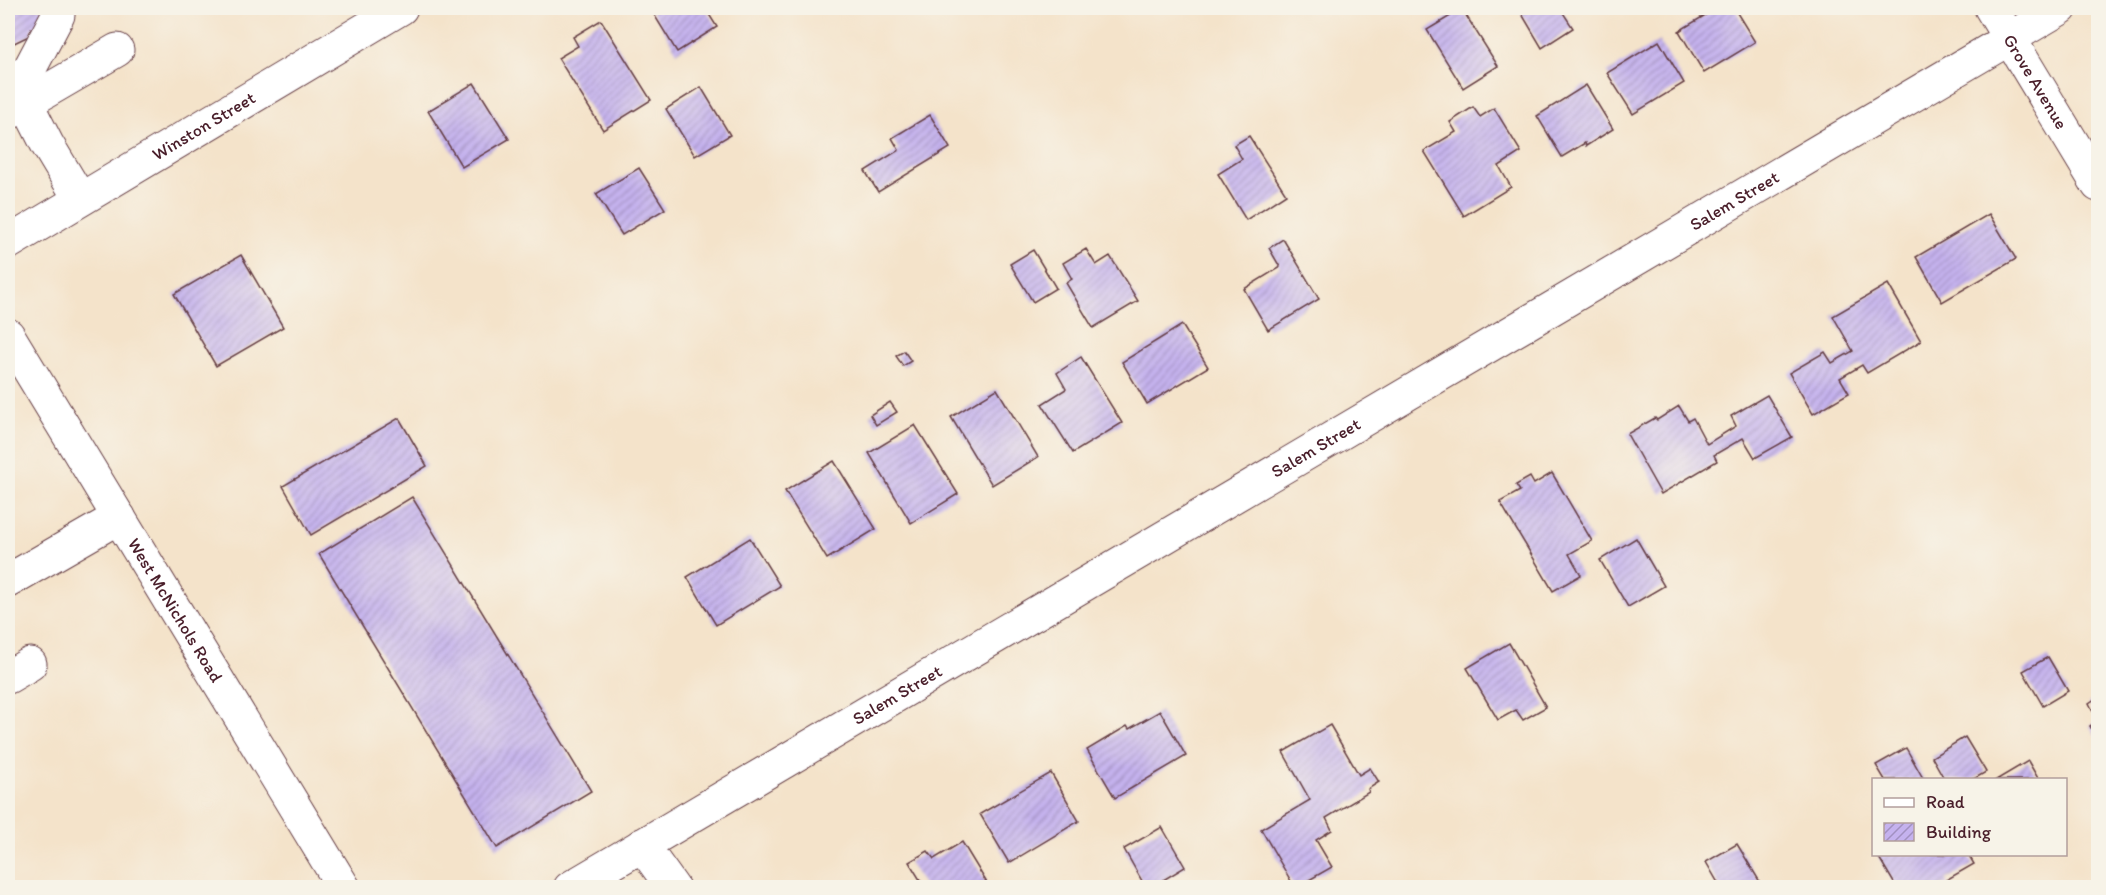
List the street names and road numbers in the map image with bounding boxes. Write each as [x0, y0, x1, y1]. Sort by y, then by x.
street label: Grove Avenue [1998, 30, 2073, 133]
street label: Winston Street [148, 87, 259, 165]
street label: Salem Street [1686, 166, 1783, 236]
street label: Salem Street [1267, 413, 1365, 483]
street label: West McNichols Road [123, 534, 228, 687]
street label: Salem Street [849, 660, 946, 730]

